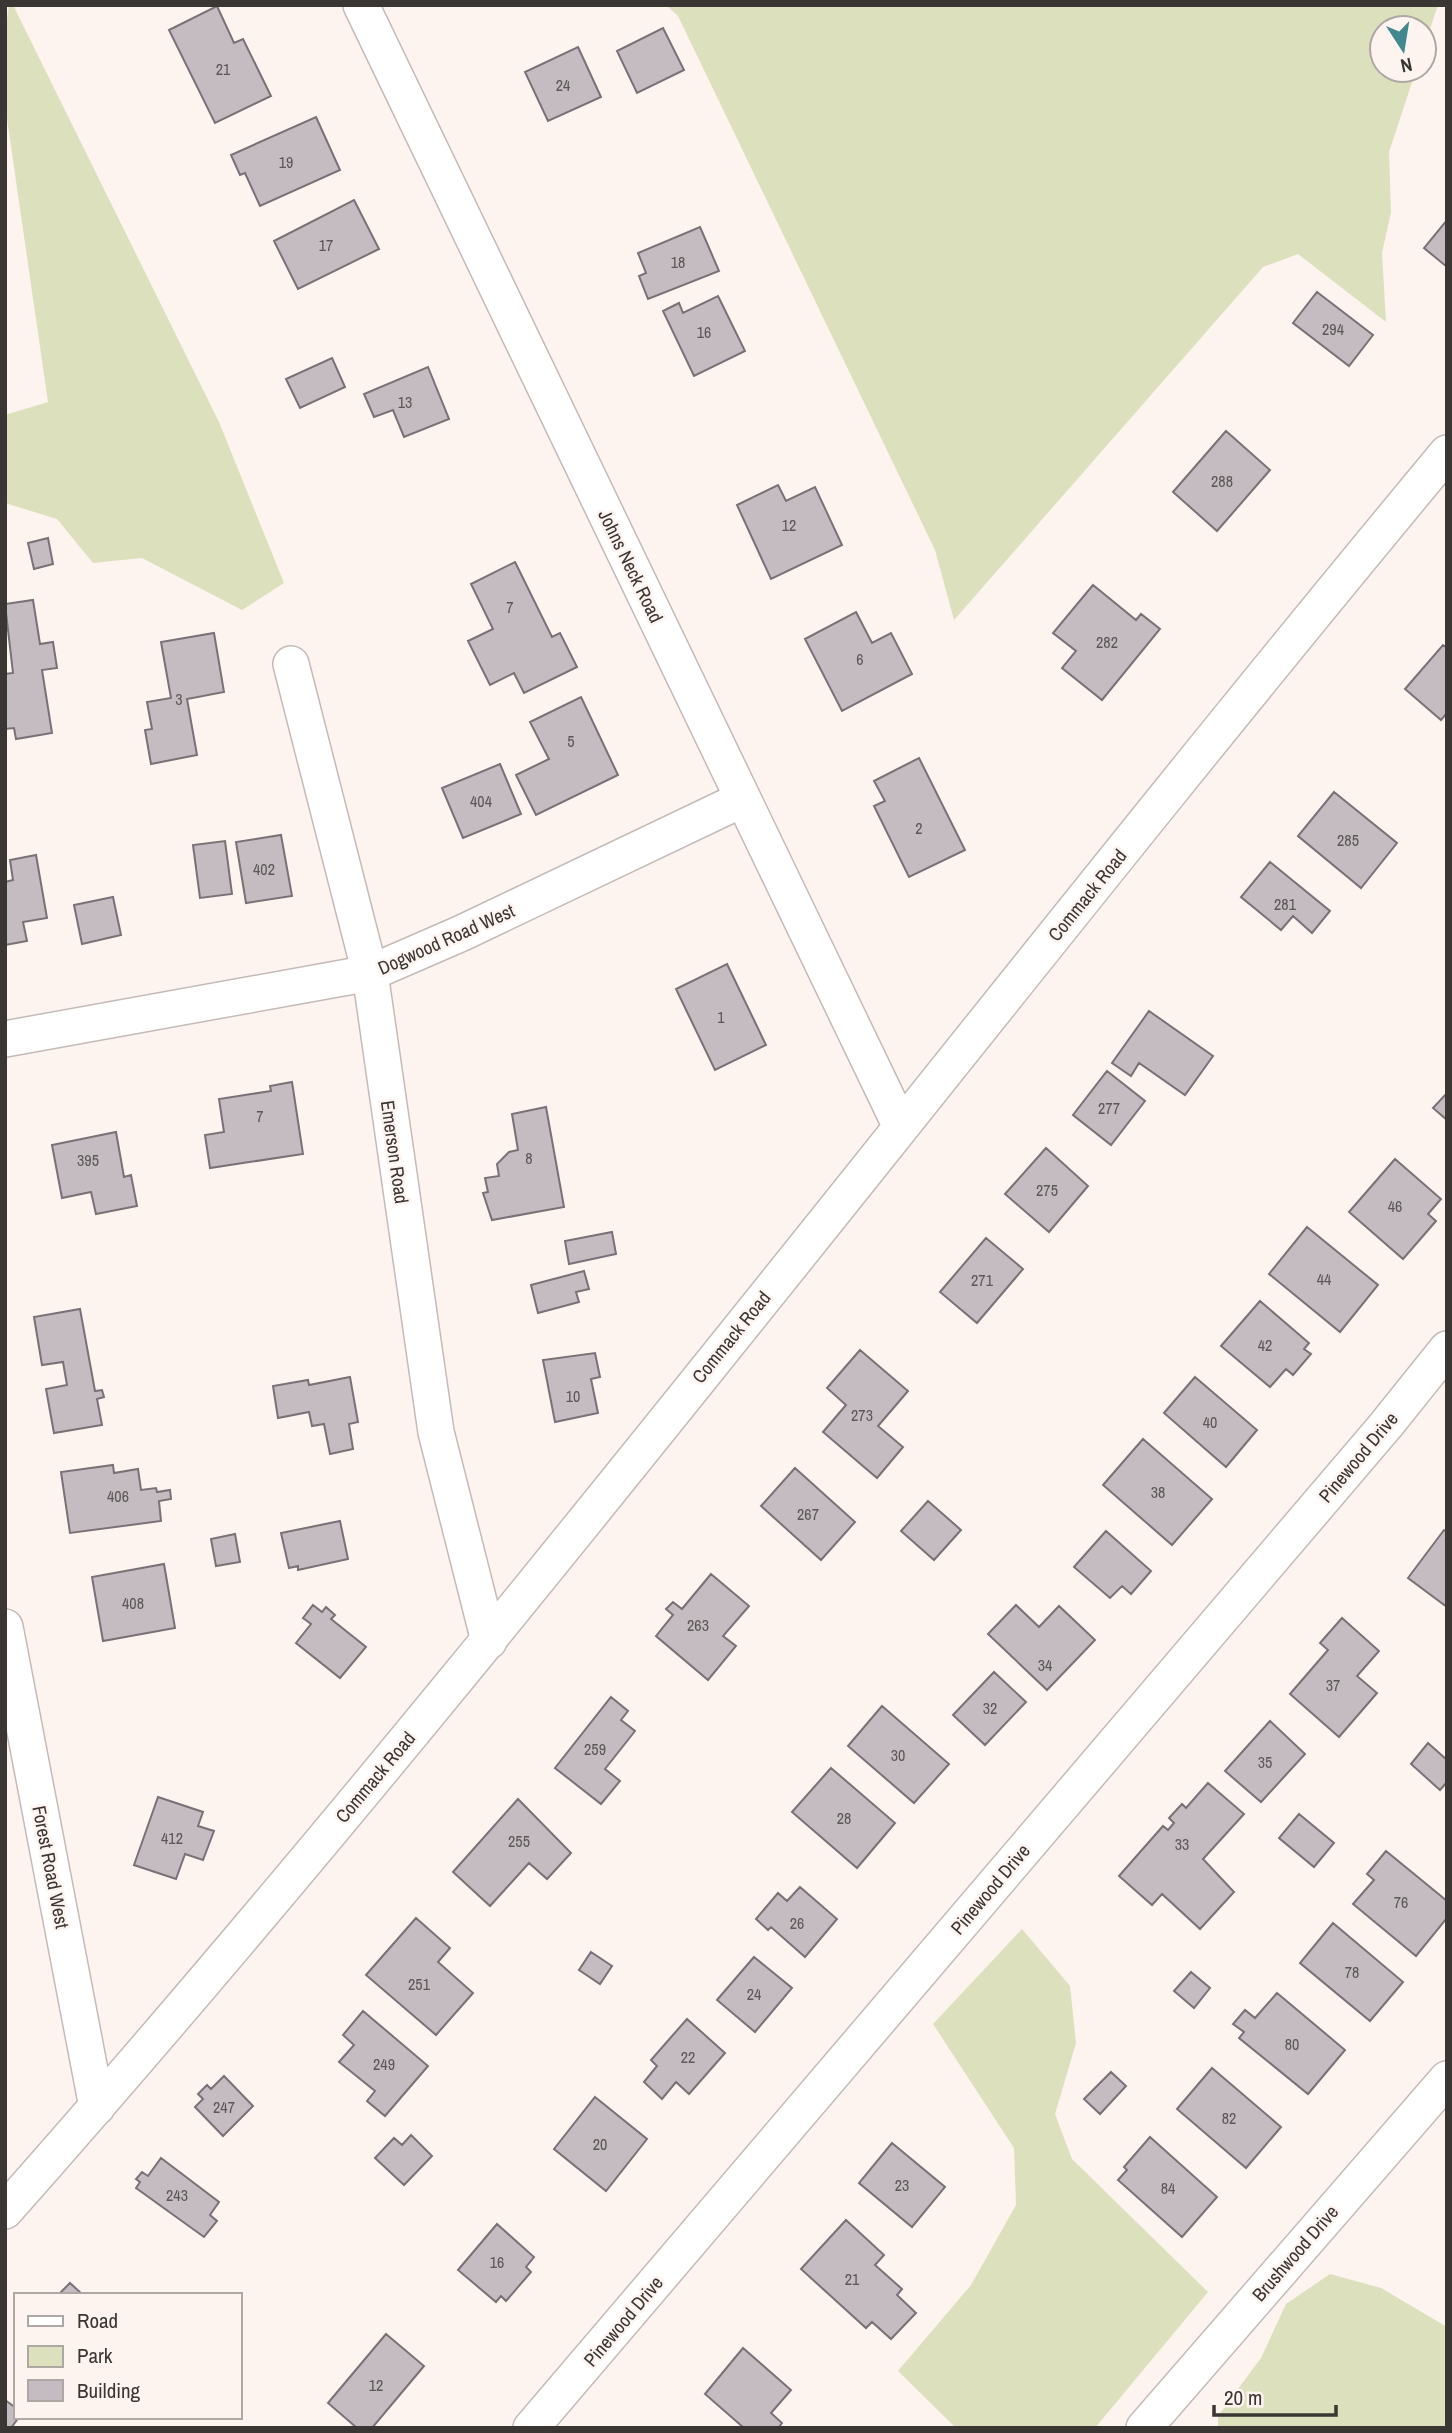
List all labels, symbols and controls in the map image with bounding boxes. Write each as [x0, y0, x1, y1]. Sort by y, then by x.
north arrow [1368, 14, 1438, 84]
text: N [1398, 52, 1415, 80]
house number: 21 [216, 58, 231, 80]
house number: 24 [556, 74, 570, 96]
house number: 19 [279, 151, 293, 173]
house number: 17 [319, 234, 333, 256]
house number: 18 [671, 251, 685, 273]
house number: 294 [1322, 318, 1344, 340]
house number: 16 [697, 321, 711, 343]
house number: 13 [398, 391, 412, 413]
house number: 288 [1211, 470, 1233, 492]
street label: Johns Neck Road [592, 505, 670, 627]
house number: 12 [782, 514, 796, 536]
house number: 7 [506, 596, 514, 618]
house number: 282 [1096, 631, 1118, 653]
house number: 6 [856, 648, 864, 670]
house number: 3 [175, 688, 183, 710]
house number: 5 [567, 730, 575, 752]
house number: 404 [470, 790, 492, 812]
house number: 2 [915, 817, 923, 839]
house number: 285 [1337, 829, 1359, 851]
street label: Commack Road [1042, 843, 1132, 947]
house number: 402 [253, 858, 275, 880]
house number: 281 [1274, 893, 1297, 915]
street label: Dogwood Road West [374, 897, 519, 981]
house number: 1 [717, 1006, 725, 1028]
house number: 277 [1098, 1097, 1120, 1119]
street label: Emerson Road [375, 1099, 415, 1205]
house number: 7 [256, 1105, 264, 1127]
house number: 8 [525, 1147, 533, 1169]
house number: 395 [77, 1149, 99, 1171]
house number: 275 [1036, 1179, 1058, 1201]
house number: 46 [1388, 1195, 1402, 1217]
house number: 44 [1317, 1268, 1331, 1290]
house number: 271 [971, 1269, 994, 1291]
street label: Commack Road [686, 1285, 776, 1389]
house number: 42 [1258, 1334, 1272, 1356]
house number: 10 [566, 1385, 580, 1407]
house number: 273 [851, 1404, 873, 1426]
street label: Pinewood Drive [1312, 1406, 1404, 1508]
house number: 40 [1203, 1411, 1217, 1433]
house number: 38 [1151, 1481, 1165, 1503]
house number: 406 [107, 1485, 129, 1507]
house number: 267 [797, 1503, 819, 1525]
house number: 408 [122, 1592, 144, 1614]
house number: 263 [687, 1614, 709, 1636]
house number: 34 [1038, 1654, 1052, 1676]
house number: 37 [1326, 1674, 1340, 1696]
house number: 32 [983, 1697, 997, 1719]
street label: Commack Road [329, 1726, 421, 1828]
house number: 259 [584, 1738, 606, 1760]
house number: 30 [891, 1744, 905, 1766]
house number: 35 [1258, 1751, 1272, 1773]
street label: Forest Road West [26, 1803, 76, 1931]
house number: 28 [837, 1807, 851, 1829]
house number: 412 [161, 1827, 183, 1849]
house number: 255 [508, 1830, 530, 1852]
house number: 33 [1175, 1833, 1189, 1855]
street label: Pinewood Drive [944, 1838, 1036, 1940]
house number: 76 [1394, 1891, 1408, 1913]
house number: 26 [790, 1912, 804, 1934]
house number: 78 [1345, 1961, 1359, 1983]
house number: 251 [408, 1973, 431, 1995]
house number: 24 [747, 1983, 761, 2005]
house number: 80 [1285, 2033, 1299, 2055]
house number: 22 [681, 2046, 695, 2068]
house number: 249 [373, 2053, 395, 2075]
house number: 247 [213, 2096, 235, 2118]
house number: 82 [1222, 2107, 1236, 2129]
house number: 20 [593, 2133, 607, 2155]
house number: 23 [895, 2174, 909, 2196]
house number: 84 [1161, 2177, 1175, 2199]
house number: 243 [166, 2184, 188, 2206]
street label: Brushwood Drive [1246, 2199, 1344, 2307]
house number: 16 [490, 2251, 504, 2273]
house number: 21 [845, 2268, 860, 2290]
street label: Pinewood Drive [577, 2270, 669, 2372]
legend [14, 2293, 242, 2419]
text: Road [77, 2306, 118, 2335]
text: Park [77, 2341, 113, 2370]
house number: 12 [369, 2374, 383, 2396]
scale bar [1214, 2374, 1336, 2418]
text: Building [77, 2376, 141, 2405]
text: 20 m [1224, 2383, 1262, 2412]

